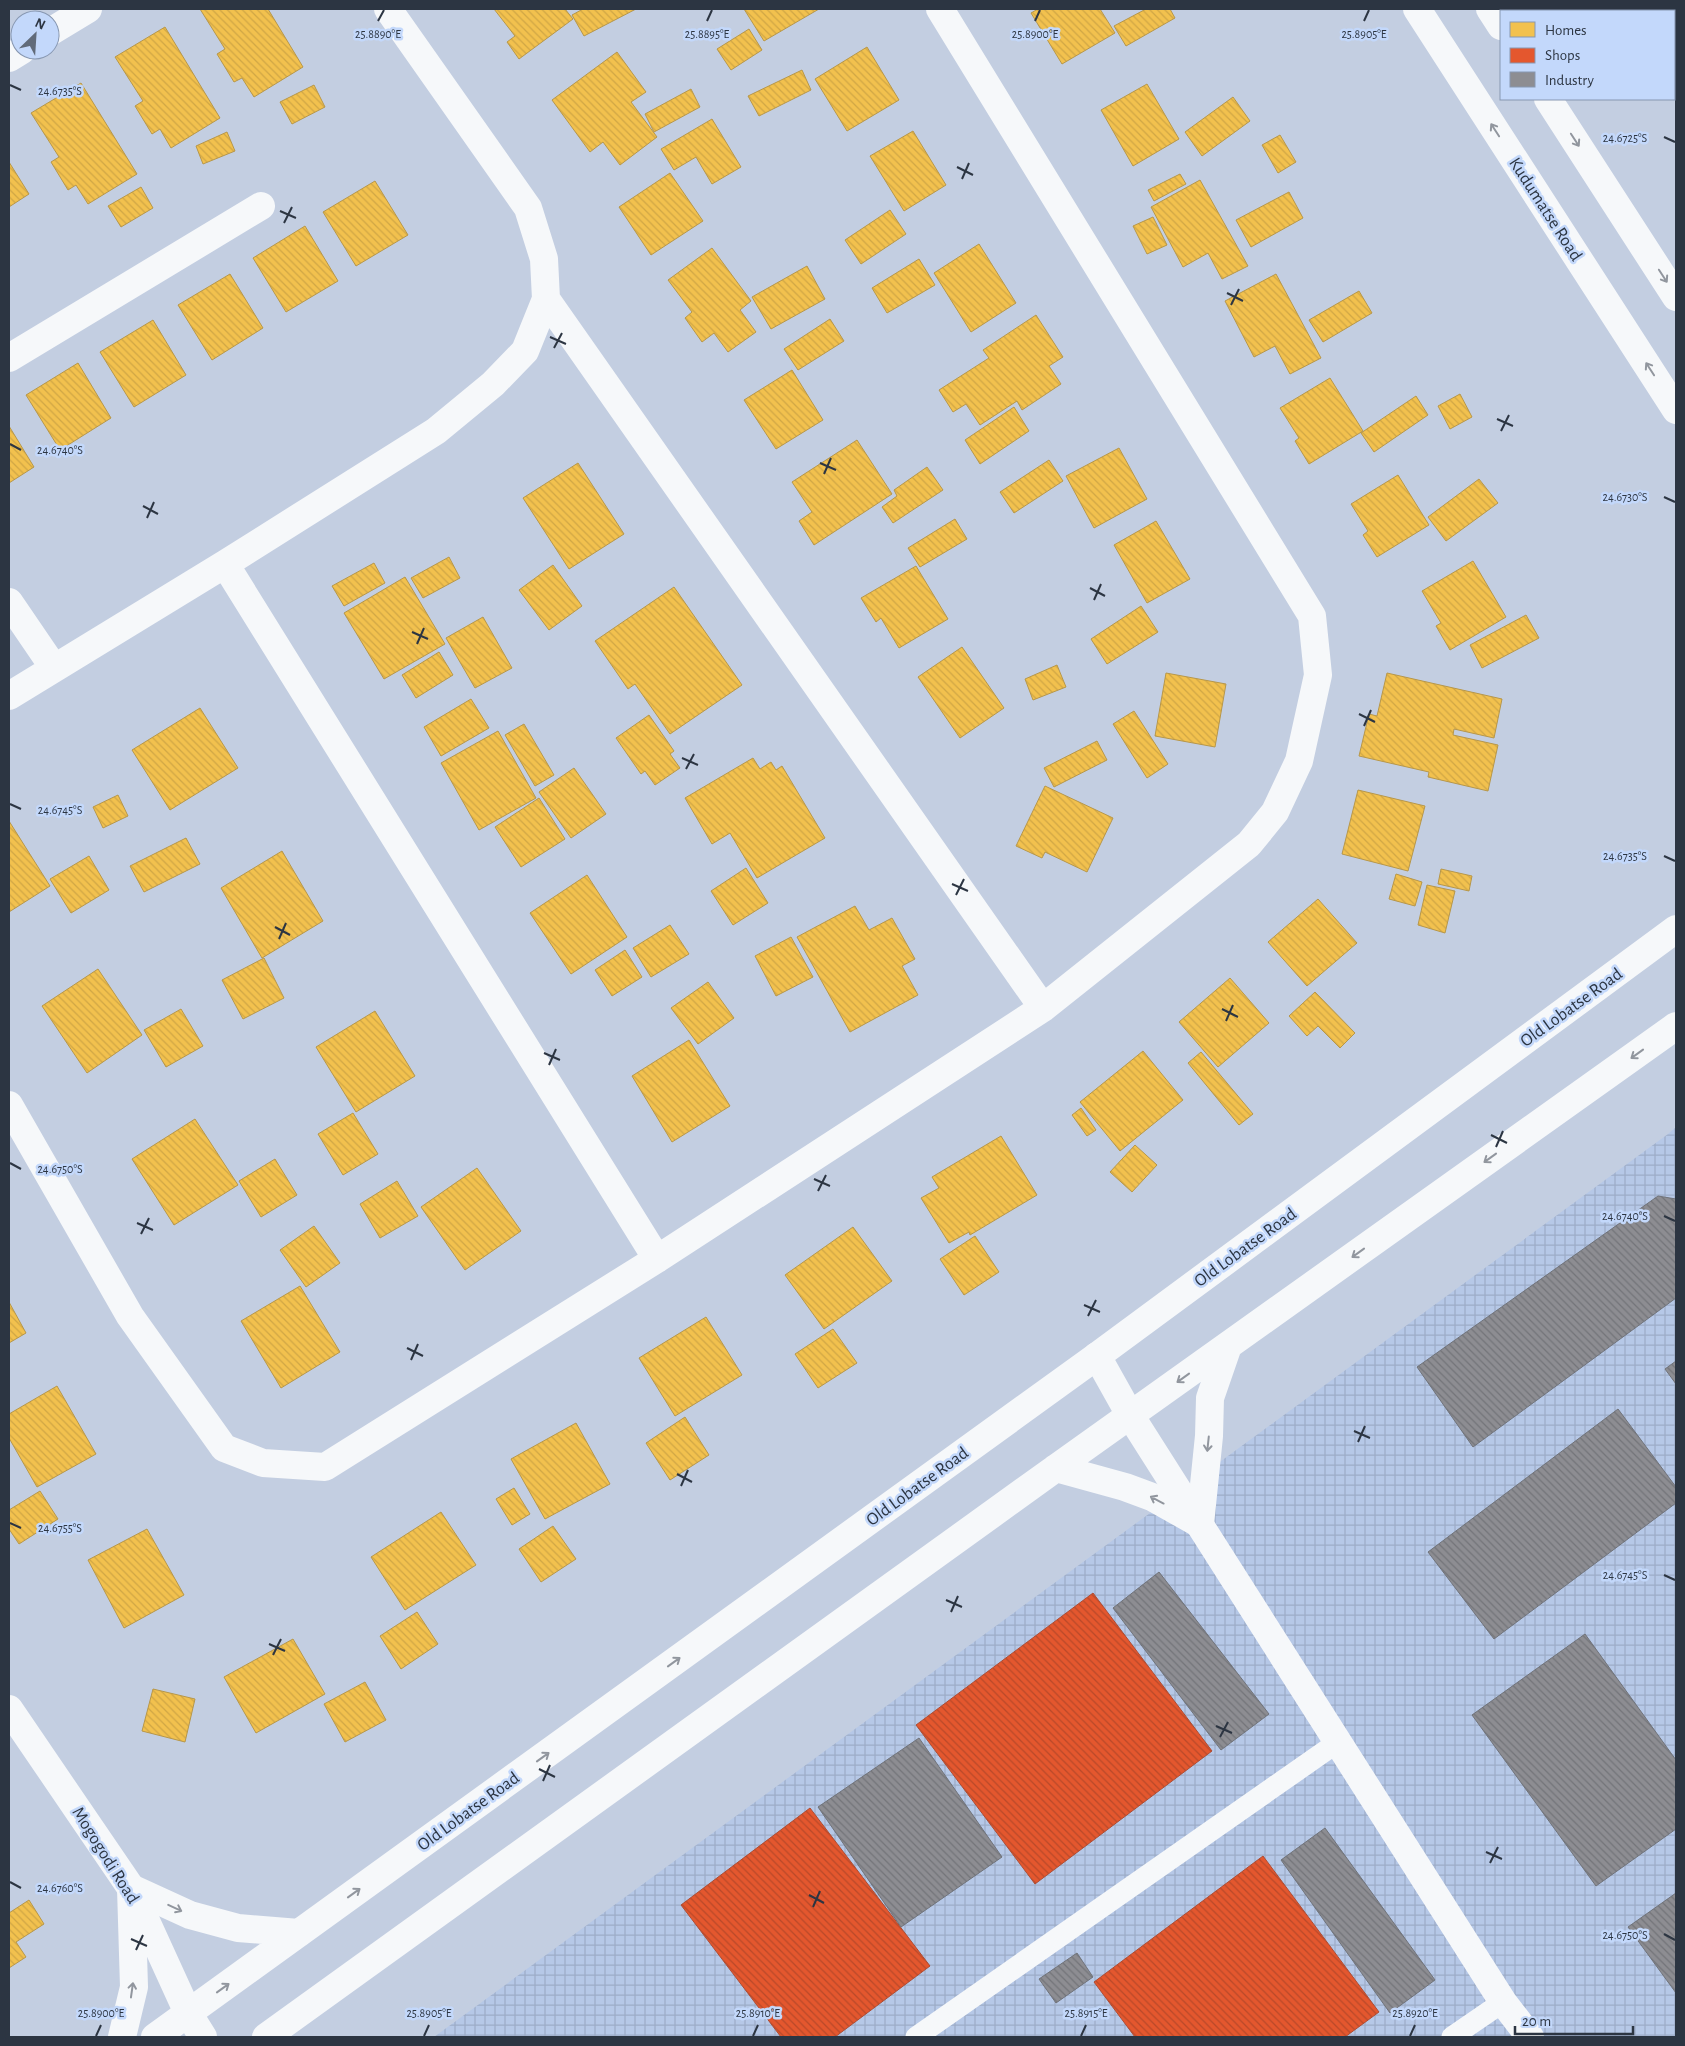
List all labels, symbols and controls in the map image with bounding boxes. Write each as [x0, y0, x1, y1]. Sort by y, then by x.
north arrow [10, 10, 60, 60]
legend [1500, 10, 1675, 100]
text: N [33, 16, 47, 33]
text: Homes [1545, 23, 1587, 38]
text: 25.8890°E [355, 28, 401, 40]
text: 25.8895°E [685, 28, 729, 40]
text: 25.8900°E [1012, 28, 1058, 40]
text: 25.8905°E [1341, 28, 1387, 40]
text: Shops [1545, 48, 1580, 63]
text: Industry [1545, 73, 1594, 88]
text: 24.6735°S [38, 85, 82, 97]
one-way arrow [1490, 123, 1500, 137]
one-way arrow [1570, 132, 1580, 146]
text: 24.6725°S [1603, 132, 1647, 144]
street label: Kudumatse Road [1505, 155, 1585, 264]
one-way arrow [1658, 269, 1668, 283]
one-way arrow [1645, 362, 1655, 376]
text: 24.6740°S [37, 444, 83, 456]
text: 24.6730°S [1602, 491, 1648, 503]
text: 24.6745°S [38, 804, 83, 816]
text: 24.6735°S [1603, 850, 1647, 862]
street label: Old Lobatse Road [1517, 965, 1626, 1051]
one-way arrow [1630, 1049, 1644, 1059]
one-way arrow [1484, 1153, 1497, 1164]
text: 24.6750°S [37, 1163, 83, 1175]
street label: Old Lobatse Road [1191, 1205, 1300, 1291]
text: 24.6740°S [1602, 1210, 1648, 1222]
one-way arrow [1351, 1248, 1365, 1258]
one-way arrow [1176, 1373, 1190, 1383]
one-way arrow [1203, 1436, 1213, 1452]
street label: Old Lobatse Road [863, 1444, 972, 1530]
one-way arrow [1150, 1495, 1165, 1505]
text: 24.6755°S [38, 1522, 82, 1534]
text: 24.6745°S [1603, 1569, 1648, 1581]
one-way arrow [667, 1657, 681, 1667]
one-way arrow [536, 1752, 550, 1762]
street label: Old Lobatse Road [414, 1769, 523, 1855]
street label: Mogogodi Road [68, 1804, 142, 1907]
text: 24.6760°S [37, 1882, 83, 1894]
one-way arrow [347, 1888, 361, 1898]
one-way arrow [167, 1904, 182, 1913]
text: 24.6750°S [1602, 1929, 1648, 1941]
one-way arrow [128, 1982, 138, 1998]
one-way arrow [216, 1983, 230, 1993]
scale bar [1515, 2004, 1632, 2036]
text: 25.8900°E [78, 2007, 124, 2019]
text: 25.8905°E [406, 2007, 452, 2019]
text: 25.8910°E [736, 2007, 780, 2019]
text: 25.8915°E [1065, 2007, 1108, 2019]
text: 25.8920°E [1392, 2007, 1438, 2019]
text: 20 m [1522, 2014, 1551, 2029]

